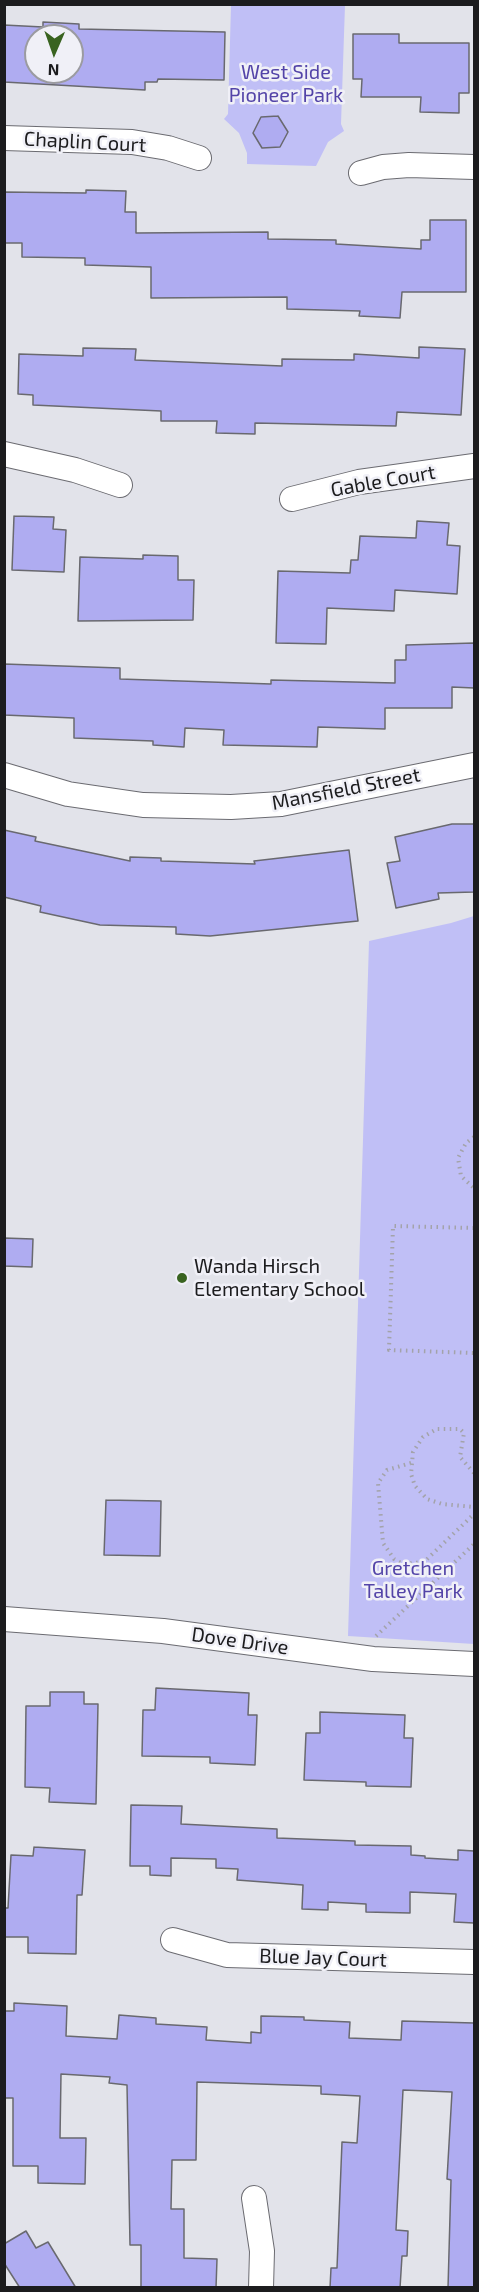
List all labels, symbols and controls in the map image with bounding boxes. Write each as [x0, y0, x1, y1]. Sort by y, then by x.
north arrow [24, 24, 84, 84]
park label: West Side Pioneer Park [229, 60, 343, 107]
text: N [47, 61, 60, 80]
street label: Chaplin Court [23, 127, 147, 157]
street label: Gable Court [329, 460, 437, 502]
street label: Mansfield Street [270, 763, 422, 815]
place label: Wanda Hirsch Elementary School [194, 1254, 365, 1301]
marker: Wanda Hirsch Elementary School [175, 1271, 189, 1285]
park label: Gretchen Talley Park [363, 1556, 463, 1603]
street label: Dove Drive [190, 1622, 290, 1660]
street label: Blue Jay Court [259, 1944, 387, 1972]

